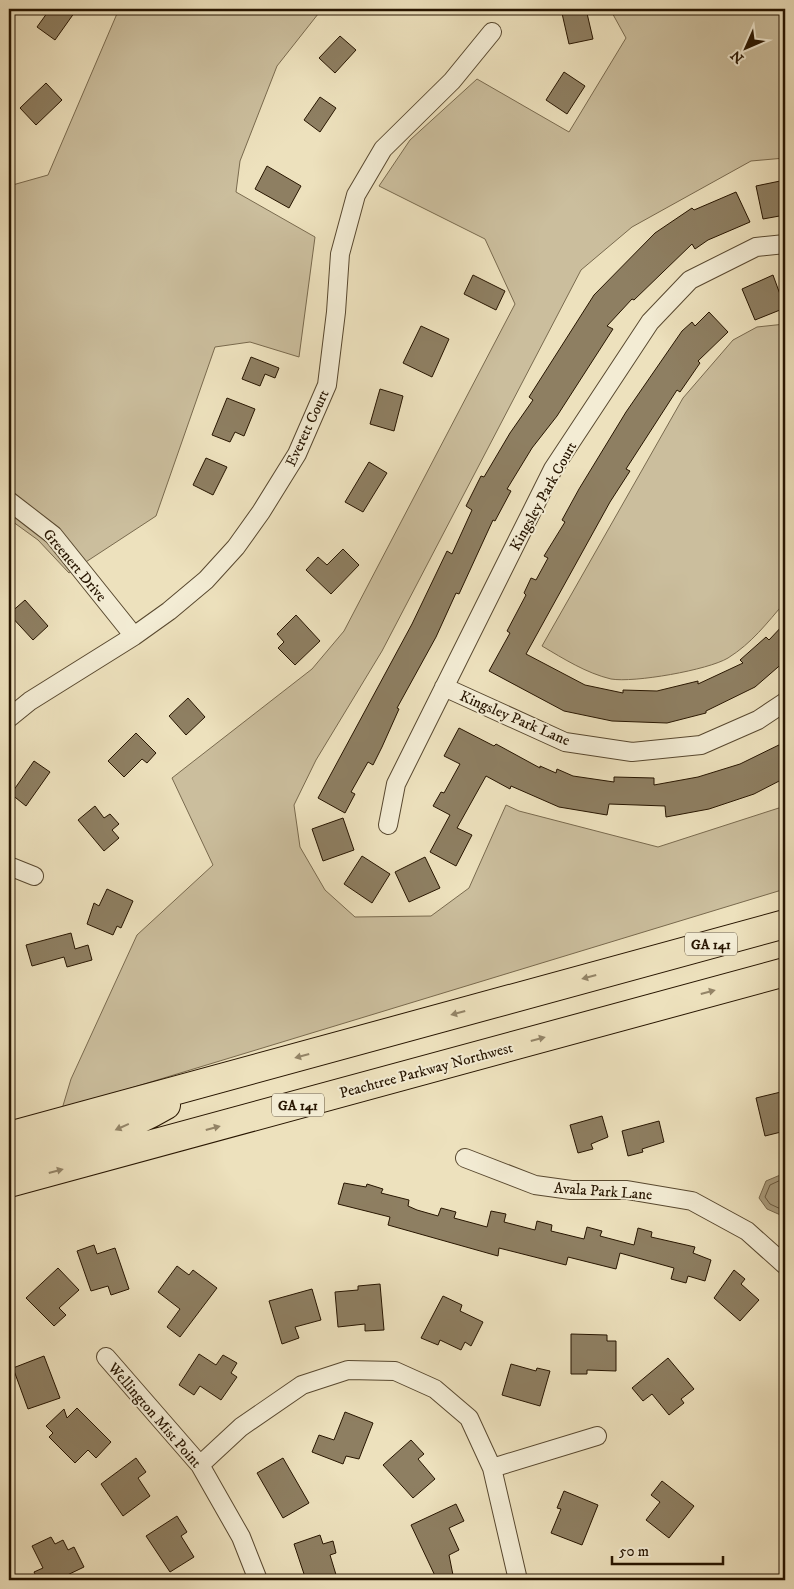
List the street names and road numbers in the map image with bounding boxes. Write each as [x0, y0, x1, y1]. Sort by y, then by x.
street label: Everett Court [281, 387, 334, 470]
street label: Kingsley Park Court [506, 438, 581, 554]
street label: Greenert Drive [39, 525, 111, 606]
street label: Kingsley Park Lane [457, 687, 573, 750]
road number: GA 141 [685, 932, 737, 956]
street label: Peachtree Parkway Northwest [337, 1038, 515, 1103]
road number: GA 141 [272, 1094, 324, 1116]
street label: Avala Park Lane [553, 1179, 653, 1204]
street label: Wellington Mist Point [103, 1358, 206, 1472]

